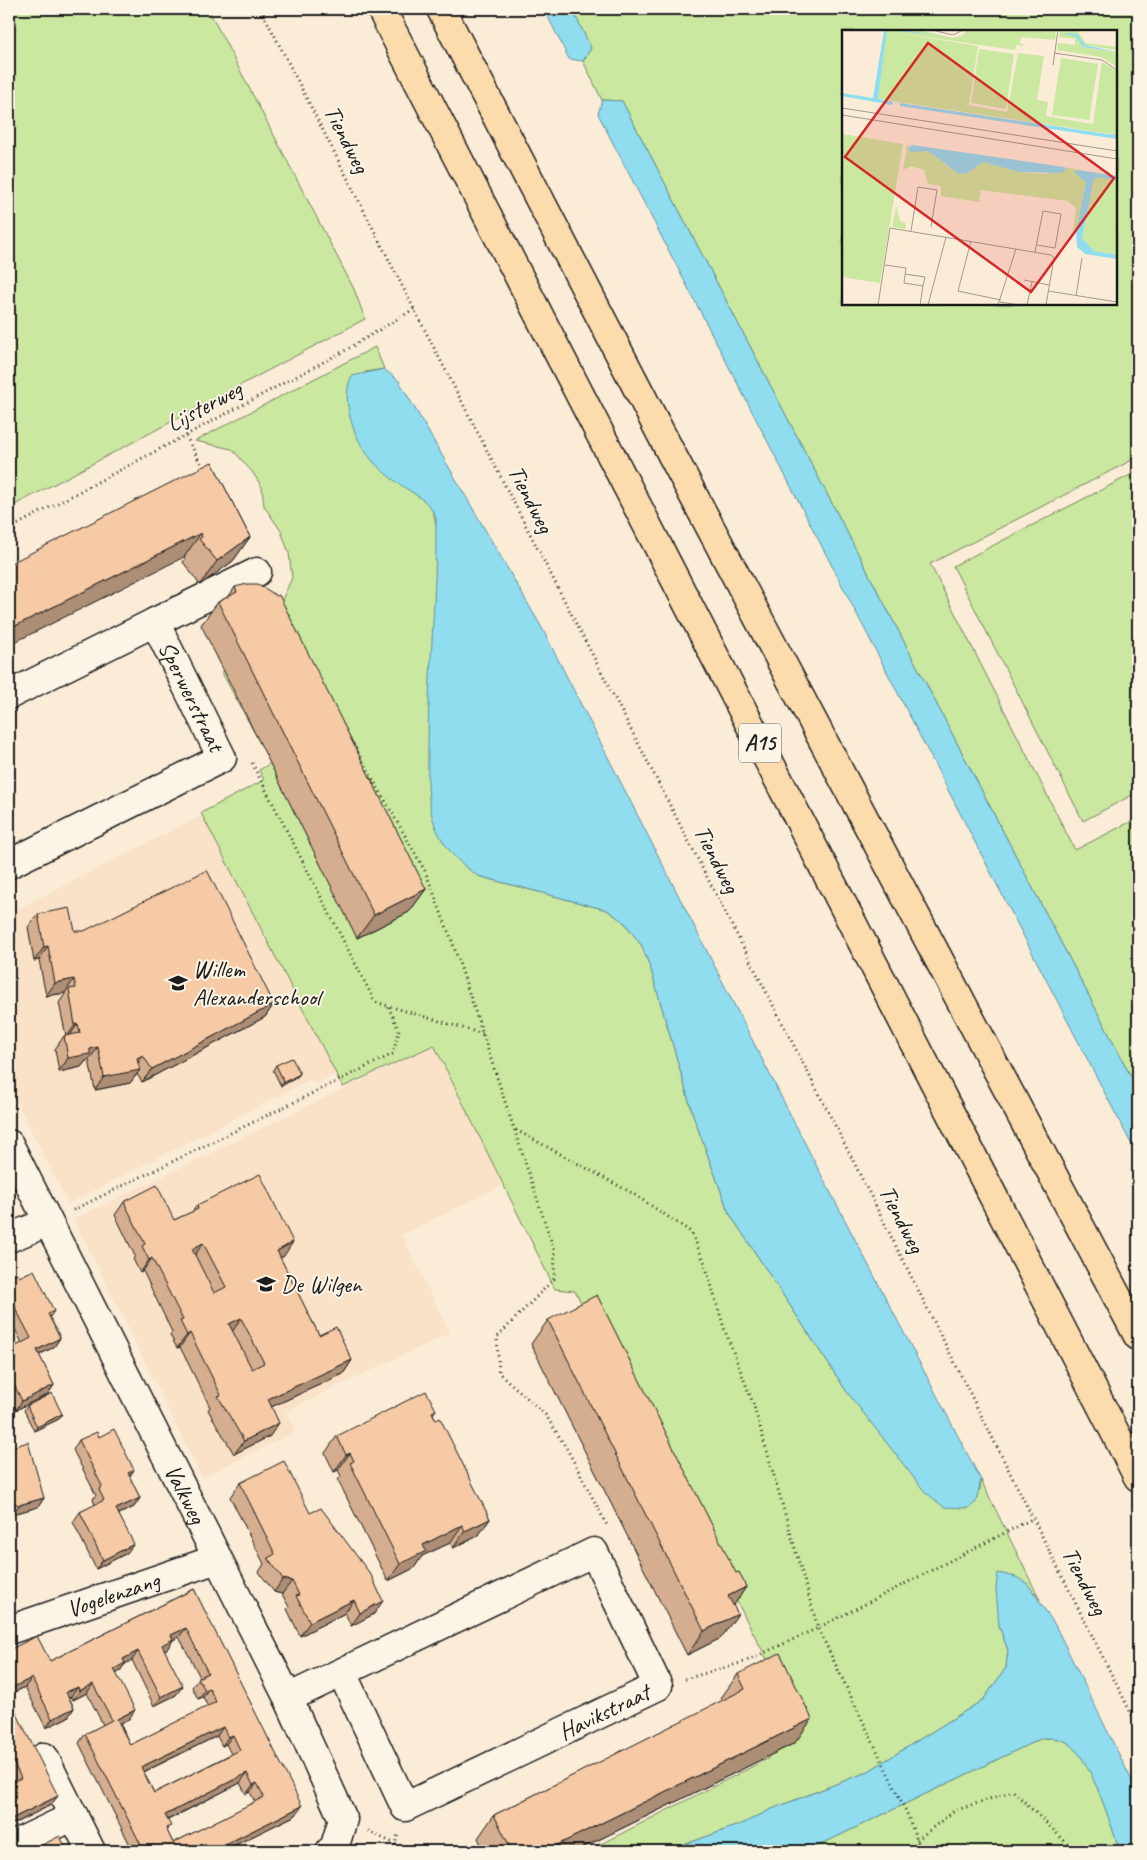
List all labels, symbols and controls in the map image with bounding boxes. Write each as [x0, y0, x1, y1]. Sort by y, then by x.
inset map [842, 30, 1117, 305]
street label: Tiendweg [317, 100, 377, 179]
street label: Lijsterweg [161, 373, 248, 438]
street label: Tiendweg [501, 460, 561, 539]
street label: Sperwerstraat [152, 636, 232, 758]
road number: A15 [739, 724, 781, 762]
street label: Tiendweg [687, 820, 747, 899]
place label: Willem Alexanderschool [193, 954, 324, 1012]
school or university icon: Willem Alexanderschool [167, 972, 189, 994]
street label: Tiendweg [872, 1180, 932, 1259]
place label: De Wilgen [281, 1269, 363, 1299]
school or university icon: De Wilgen [255, 1273, 277, 1295]
street label: Valkweg [158, 1459, 213, 1530]
street label: Tiendweg [1055, 1542, 1115, 1621]
street label: Vogelenzang [63, 1564, 165, 1624]
street label: Havikstraat [553, 1676, 657, 1747]

